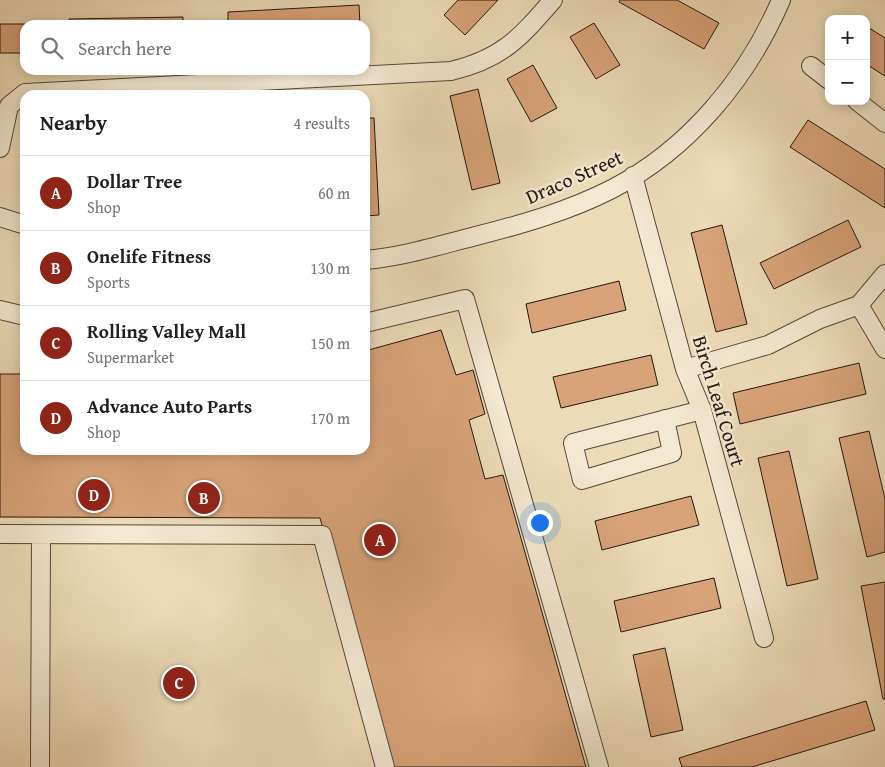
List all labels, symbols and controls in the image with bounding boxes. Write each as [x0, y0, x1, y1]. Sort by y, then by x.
map controls [825, 15, 870, 105]
button: + [825, 15, 870, 60]
search box [20, 20, 370, 75]
icon: search [38, 34, 66, 62]
text: Search here [78, 34, 172, 62]
button: − [825, 60, 870, 105]
text: Nearby [40, 107, 107, 138]
text: 4 results [293, 111, 350, 135]
street label: Draco Street [521, 142, 627, 211]
text: Dollar Tree [87, 167, 182, 195]
text: A [51, 181, 61, 205]
text: 60 m [318, 181, 350, 205]
text: Shop [87, 195, 121, 219]
text: Onelife Fitness [87, 242, 211, 270]
text: B [51, 256, 61, 280]
text: 130 m [310, 256, 350, 280]
text: Sports [87, 270, 130, 294]
text: Rolling Valley Mall [87, 317, 246, 345]
text: C [51, 331, 61, 355]
text: 150 m [310, 331, 350, 355]
street label: Birch Leaf Court [686, 332, 753, 470]
text: Supermarket [87, 345, 174, 369]
text: Advance Auto Parts [87, 392, 252, 420]
text: D [51, 406, 61, 430]
text: 170 m [310, 406, 350, 430]
text: Shop [87, 420, 121, 444]
pin: D [78, 476, 110, 514]
pin: B [188, 479, 220, 517]
your location [527, 510, 553, 536]
pin: A [364, 521, 396, 559]
pin: C [163, 664, 195, 702]

